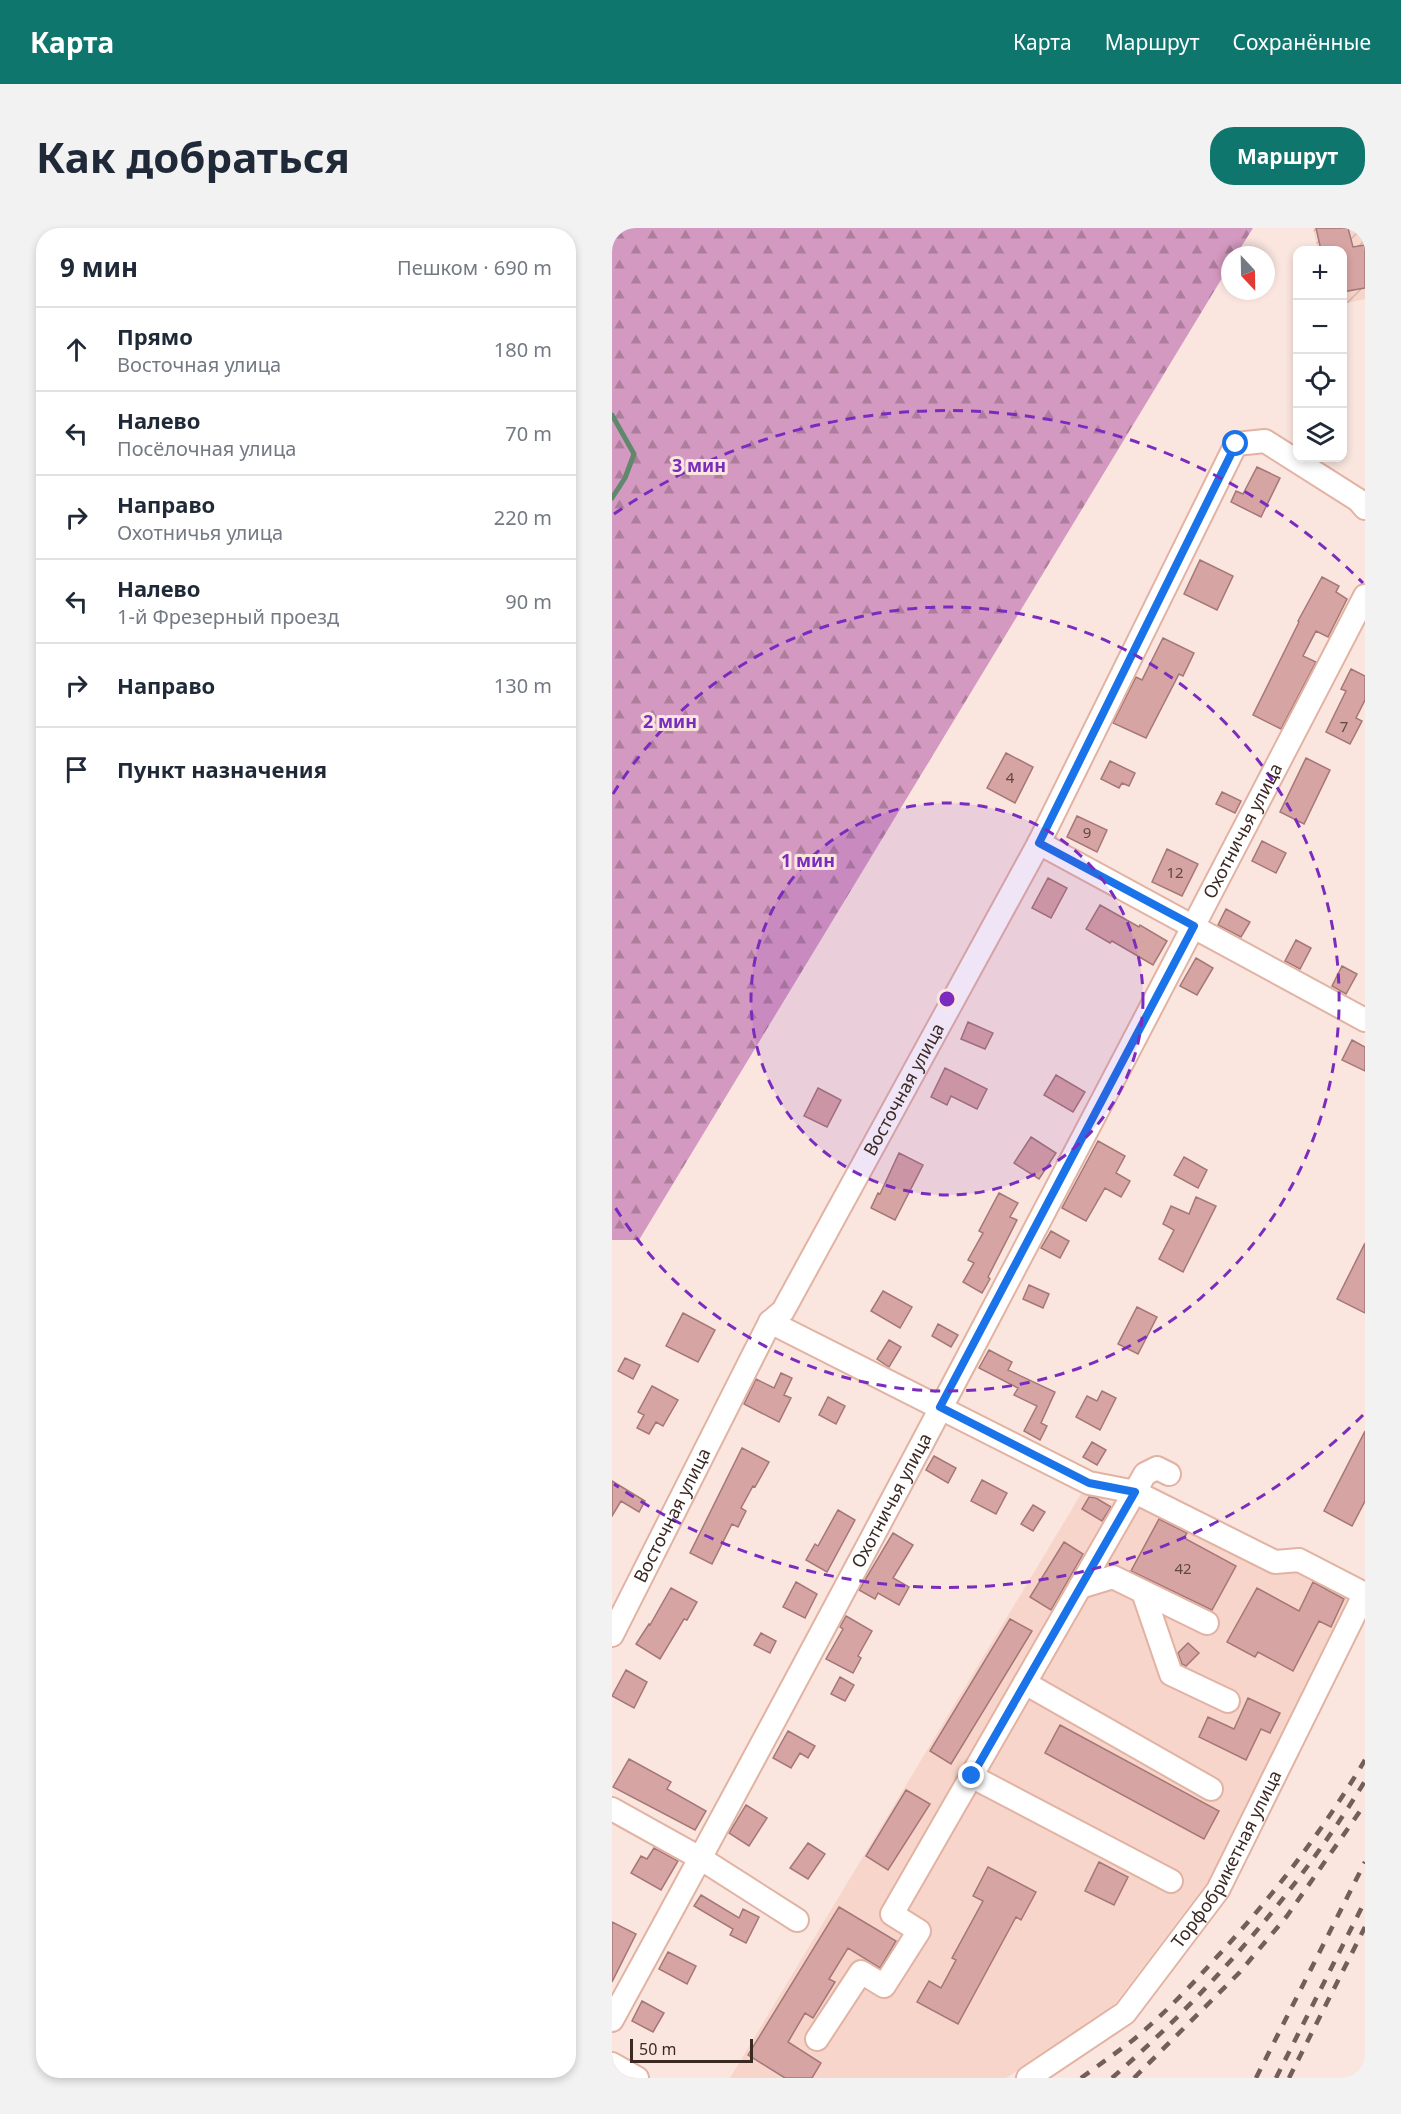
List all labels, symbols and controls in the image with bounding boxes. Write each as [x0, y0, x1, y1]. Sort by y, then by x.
text: Карта [30, 23, 114, 61]
text: Карта [1013, 28, 1072, 56]
text: Маршрут [1105, 28, 1200, 56]
text: Сохранённые [1233, 28, 1371, 56]
button: Маршрут [1210, 127, 1365, 185]
text: Как добраться [36, 128, 350, 185]
north arrow [1221, 246, 1275, 300]
map controls [1293, 246, 1347, 462]
button: + [1293, 246, 1347, 300]
text: 9 мин [60, 249, 138, 285]
text: Пешком · 690 m [397, 254, 552, 281]
button: − [1293, 300, 1347, 354]
text: Прямо [117, 321, 193, 351]
icon: ahead [60, 333, 93, 366]
text: 180 m [494, 336, 552, 363]
text: Восточная улица [117, 351, 281, 378]
button: locate [1293, 354, 1347, 408]
text: Налево [117, 405, 200, 435]
button: layers [1293, 408, 1347, 462]
icon: left [60, 417, 93, 450]
text: 70 m [505, 420, 552, 447]
route start [1222, 430, 1248, 456]
text: Посёлочная улица [117, 435, 296, 462]
text: 3 мин [672, 453, 726, 477]
text: Направо [117, 489, 215, 519]
icon: right [60, 501, 93, 534]
text: 220 m [494, 504, 552, 531]
text: Охотничья улица [117, 519, 283, 546]
text: Налево [117, 573, 200, 603]
icon: left [60, 585, 93, 618]
text: 90 m [505, 588, 552, 615]
text: 1-й Фрезерный проезд [117, 603, 339, 630]
icon: right [60, 669, 93, 702]
text: Направо [117, 670, 215, 700]
text: 130 m [494, 672, 552, 699]
text: 2 мин [643, 709, 697, 733]
house number: 7 [1340, 716, 1348, 736]
icon: arrive [60, 753, 93, 786]
text: Пункт назначения [117, 754, 327, 784]
street label: Охотничья улица [1197, 759, 1287, 902]
house number: 4 [1006, 767, 1015, 787]
house number: 9 [1083, 822, 1091, 842]
text: 1 мин [781, 848, 835, 872]
house number: 12 [1166, 862, 1184, 882]
centre of rings [937, 989, 957, 1009]
street label: Восточная улица [857, 1019, 949, 1160]
street label: Охотничья улица [845, 1428, 937, 1572]
street label: Восточная улица [627, 1444, 716, 1586]
house number: 42 [1174, 1558, 1192, 1578]
route end [958, 1762, 984, 1788]
street label: Торфобрикетная улица [1165, 1766, 1287, 1953]
scale bar [630, 2036, 753, 2064]
text: 50 m [639, 2038, 676, 2060]

